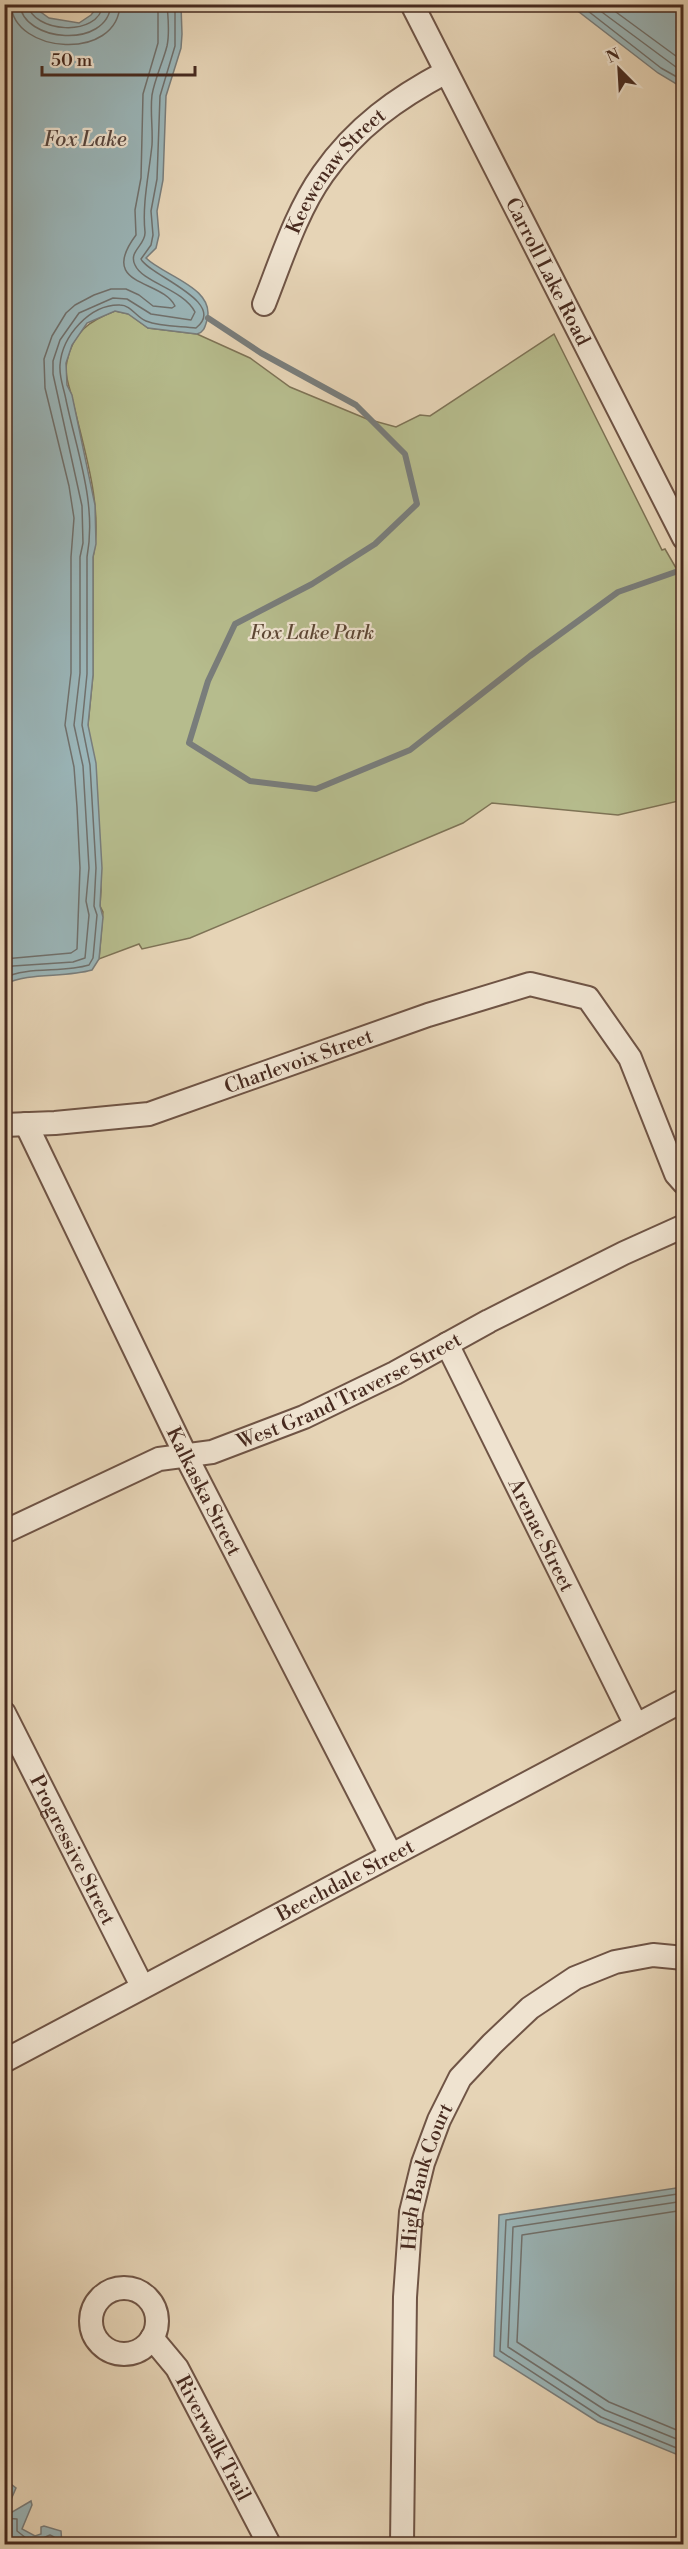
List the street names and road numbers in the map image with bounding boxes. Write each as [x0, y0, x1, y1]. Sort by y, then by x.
street label: Keewenaw Street [282, 103, 391, 238]
street label: Carroll Lake Road [499, 194, 595, 351]
street label: Charlevoix Street [221, 1025, 377, 1100]
street label: West Grand Traverse Street [233, 1328, 466, 1456]
street label: Kalkaska Street [160, 1423, 246, 1560]
street label: Arenac Street [501, 1474, 579, 1596]
street label: Progressive Street [23, 1771, 120, 1930]
street label: Beechdale Street [272, 1835, 419, 1929]
street label: High Bank Court [397, 2099, 459, 2251]
street label: Riverwalk Trail [169, 2371, 255, 2506]

